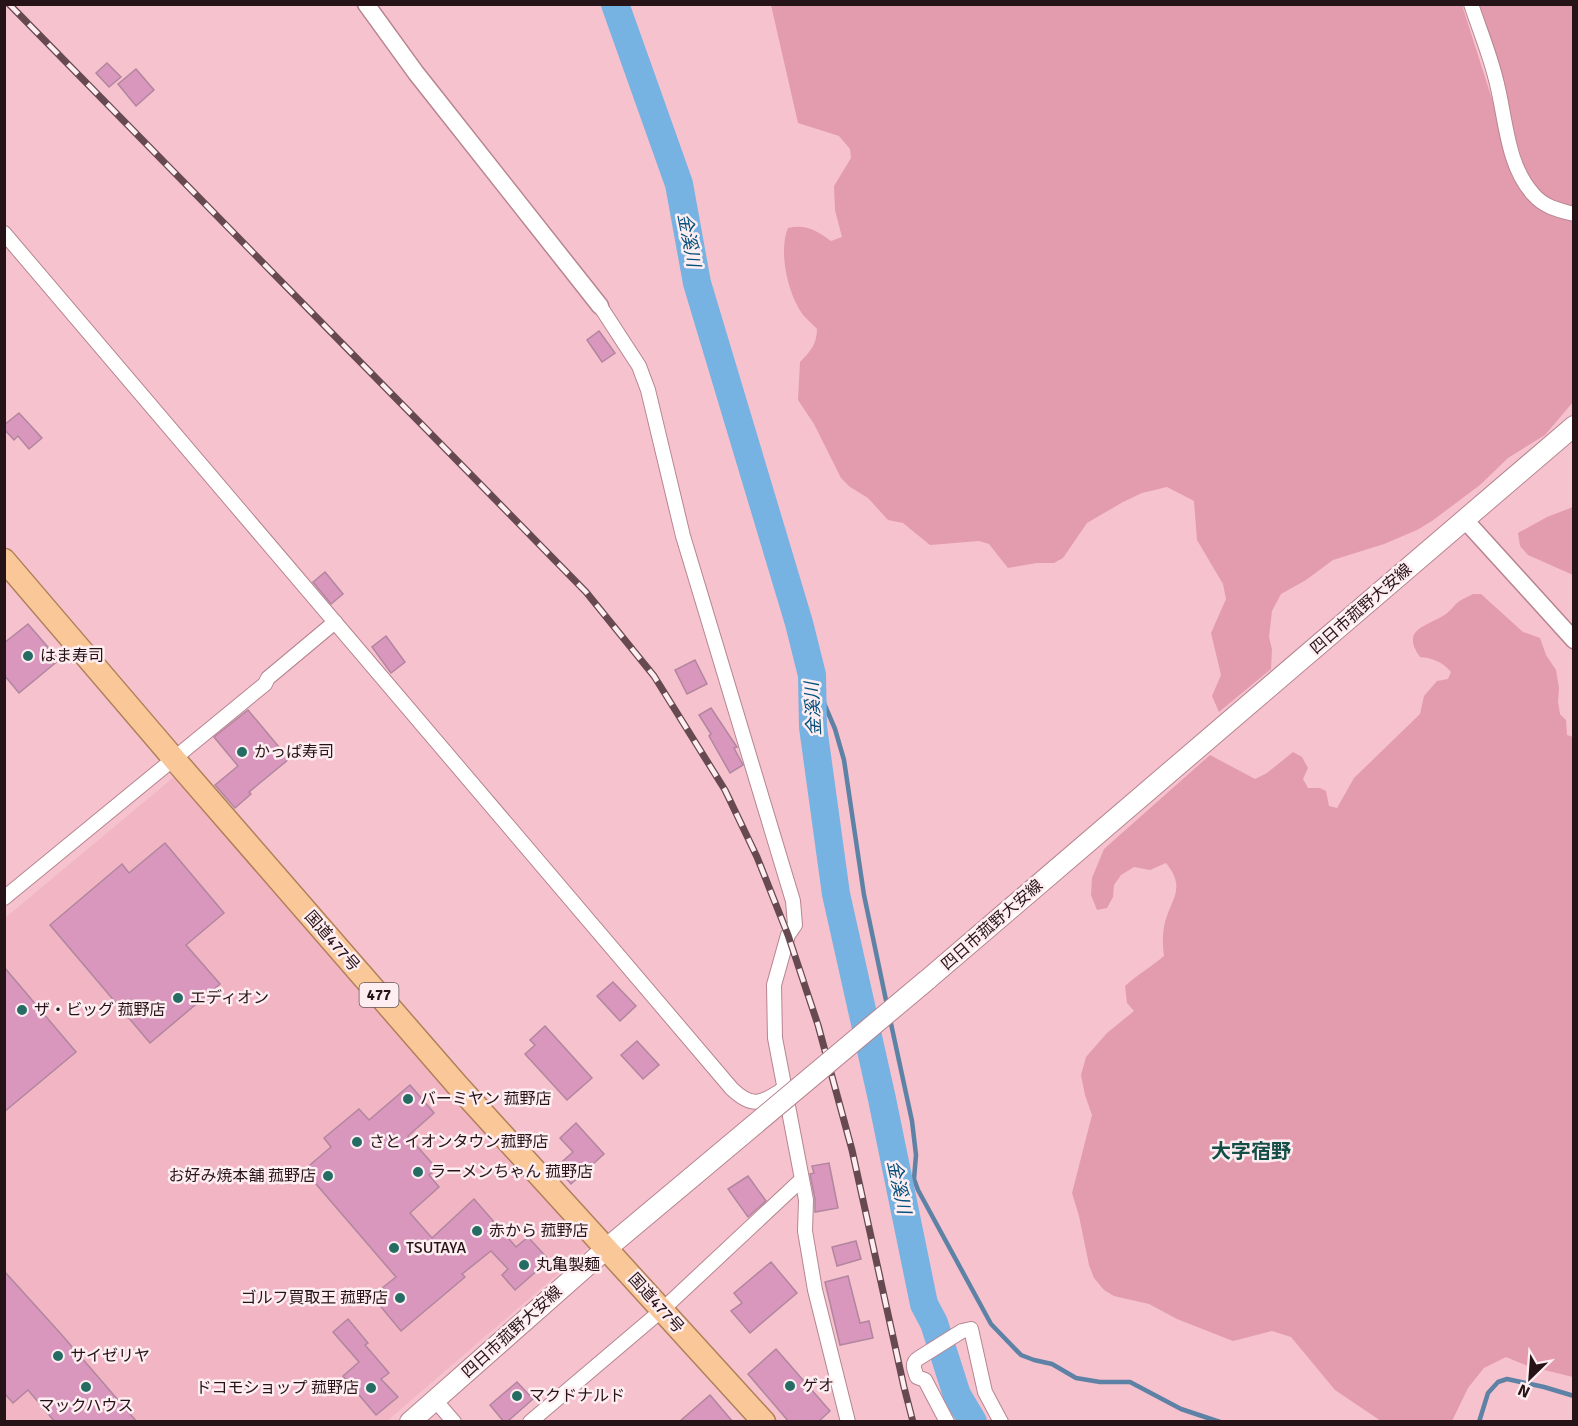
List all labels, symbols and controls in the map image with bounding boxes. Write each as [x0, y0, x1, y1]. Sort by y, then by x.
water label: 金溪川 [673, 211, 705, 271]
street label: 四日市菰野大安線 [1306, 559, 1416, 659]
place label: はま寿司 [40, 646, 104, 666]
marker: はま寿司 [21, 649, 35, 663]
water label: 金溪川 [800, 679, 825, 737]
place label: かっぱ寿司 [254, 742, 334, 762]
marker: かっぱ寿司 [235, 745, 249, 759]
street label: 四日市菰野大安線 [937, 875, 1047, 975]
street label: 国道477号 [300, 907, 364, 975]
road number: 477 [360, 983, 398, 1007]
place label: エディオン [190, 988, 269, 1008]
marker: エディオン [171, 991, 185, 1005]
place label: ザ・ビッグ 菰野店 [34, 1000, 166, 1020]
marker: ザ・ビッグ 菰野店 [15, 1003, 29, 1017]
place label: バーミヤン 菰野店 [420, 1089, 552, 1109]
marker: バーミヤン 菰野店 [401, 1092, 415, 1106]
place label: さと イオンタウン菰野店 [369, 1132, 549, 1152]
marker: さと イオンタウン菰野店 [350, 1135, 364, 1149]
district label: 大字宿野 [1211, 1139, 1291, 1164]
water label: 金溪川 [883, 1158, 916, 1218]
place label: ラーメンちゃん 菰野店 [430, 1162, 593, 1182]
marker: ラーメンちゃん 菰野店 [411, 1165, 425, 1179]
place label: お好み焼本舗 菰野店 [168, 1166, 316, 1186]
marker: お好み焼本舗 菰野店 [321, 1169, 335, 1183]
place label: 赤から 菰野店 [489, 1221, 589, 1241]
marker: 赤から 菰野店 [470, 1224, 484, 1238]
place label: TSUTAYA [406, 1238, 467, 1258]
marker: TSUTAYA [387, 1241, 401, 1255]
place label: 丸亀製麺 [536, 1255, 600, 1275]
marker: 丸亀製麺 [517, 1258, 531, 1272]
street label: 国道477号 [624, 1269, 688, 1337]
street label: 四日市菰野大安線 [458, 1282, 566, 1382]
place label: ゴルフ買取王 菰野店 [240, 1288, 388, 1308]
marker: ゴルフ買取王 菰野店 [393, 1291, 407, 1305]
place label: サイゼリヤ [70, 1346, 150, 1366]
north arrow [1500, 1348, 1560, 1408]
marker: サイゼリヤ [51, 1349, 65, 1363]
place label: ゲオ [802, 1376, 834, 1396]
place label: ドコモショップ 菰野店 [195, 1378, 359, 1398]
marker: ゲオ [783, 1379, 797, 1393]
text: N [1515, 1379, 1533, 1402]
marker: マックハウス [79, 1380, 93, 1394]
marker: ドコモショップ 菰野店 [364, 1381, 378, 1395]
place label: マクドナルド [529, 1386, 625, 1406]
marker: マクドナルド [510, 1389, 524, 1403]
place label: マックハウス [38, 1396, 134, 1416]

